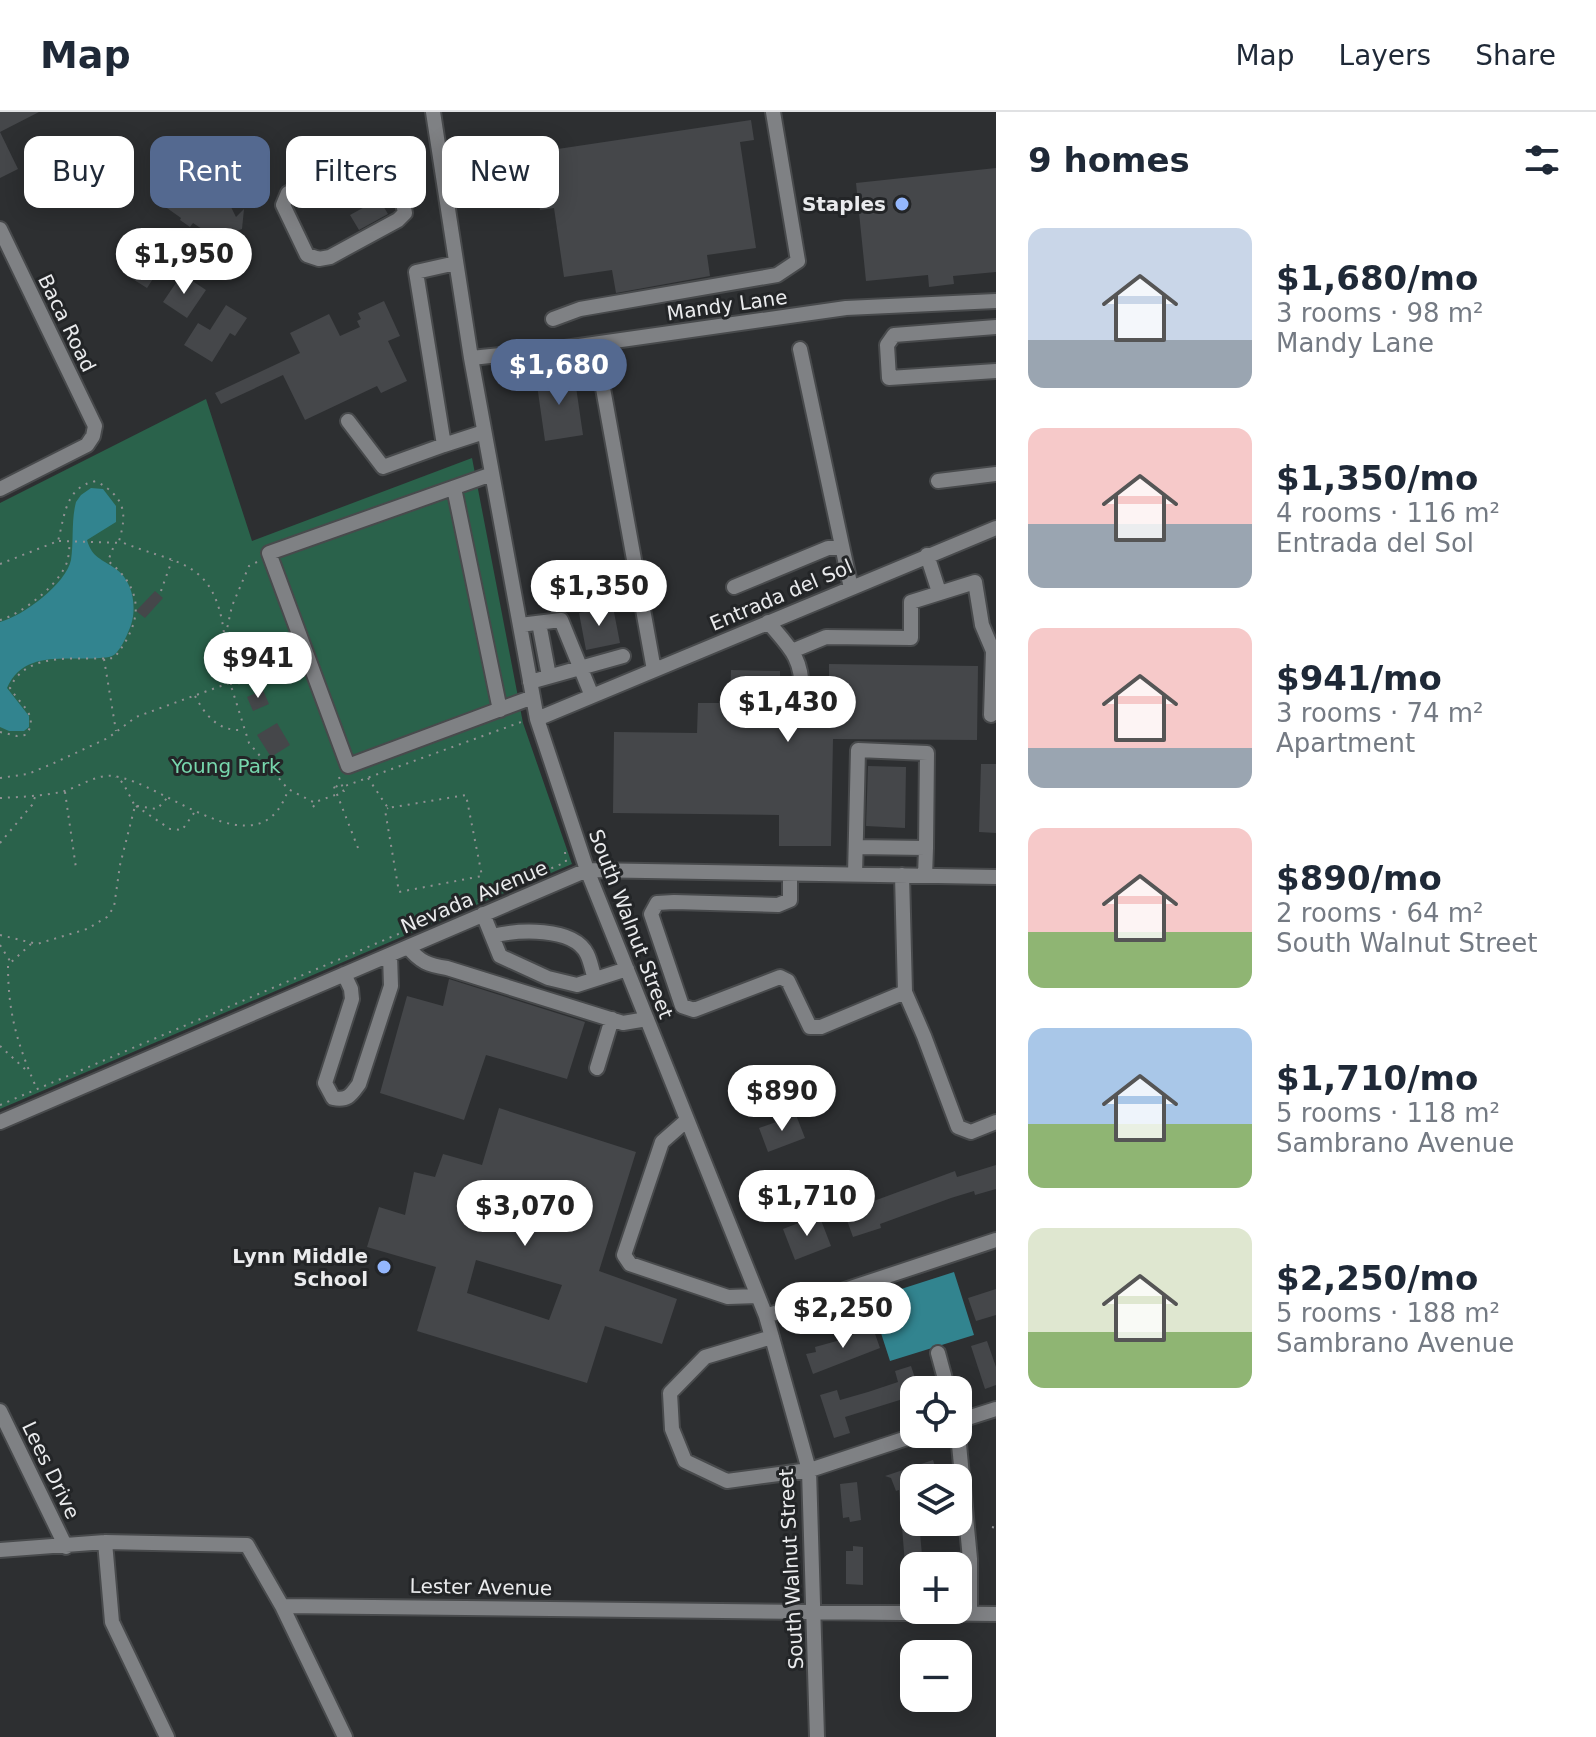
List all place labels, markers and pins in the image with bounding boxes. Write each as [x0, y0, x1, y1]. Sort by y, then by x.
place label: Staples [802, 192, 886, 216]
marker: Staples [893, 195, 911, 213]
pin: $1,950 [119, 228, 249, 296]
pin: $1,680 [494, 339, 624, 407]
pin: $1,350 [534, 560, 664, 628]
pin: $941 [211, 632, 305, 700]
pin: $1,430 [723, 676, 853, 744]
pin: $890 [735, 1065, 829, 1133]
pin: $1,710 [742, 1170, 872, 1238]
pin: $3,070 [460, 1180, 590, 1248]
place label: Lynn Middle School [232, 1244, 368, 1291]
marker: Lynn Middle School [375, 1258, 393, 1276]
pin: $2,250 [778, 1282, 908, 1350]

